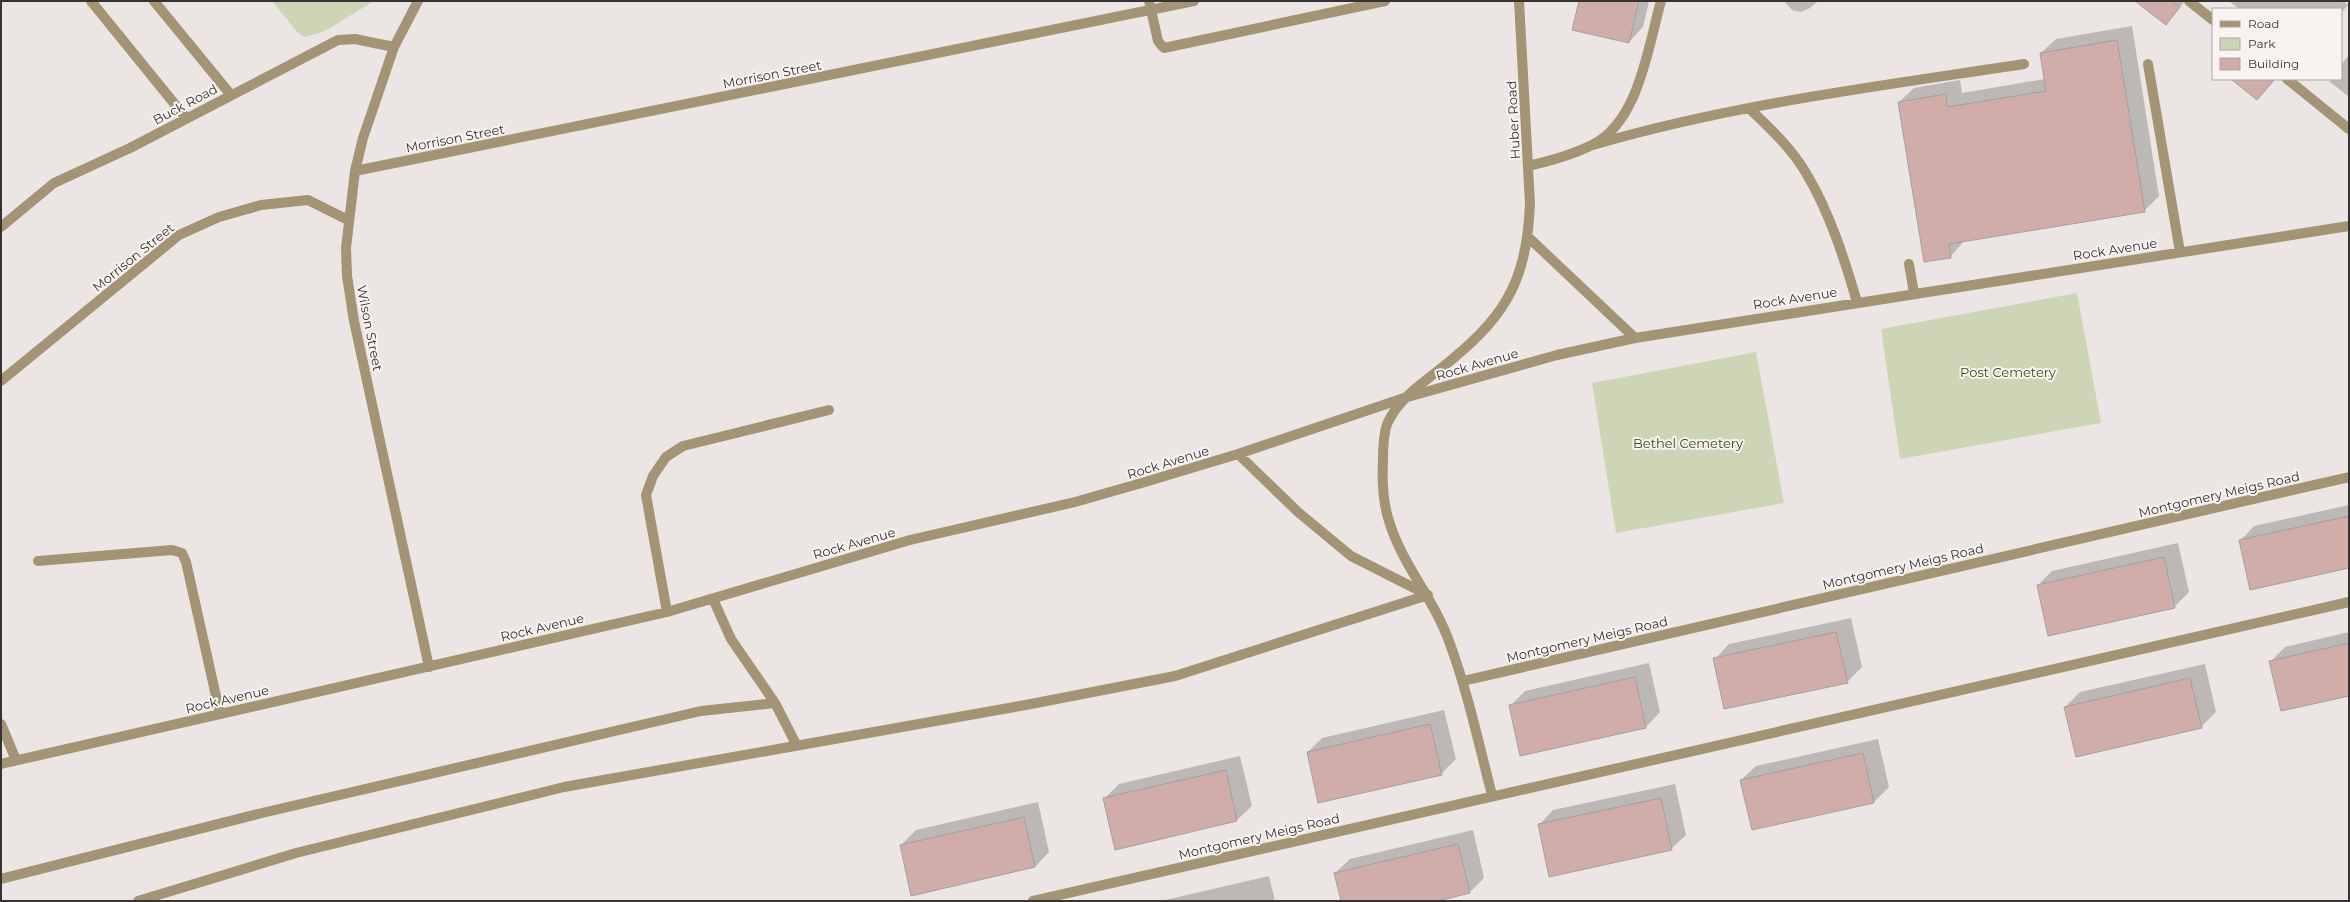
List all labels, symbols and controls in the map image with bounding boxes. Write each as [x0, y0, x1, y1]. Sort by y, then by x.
legend [2212, 8, 2342, 80]
text: Road [2248, 16, 2279, 31]
text: Park [2248, 36, 2276, 51]
text: Building [2248, 56, 2299, 71]
street label: Morrison Street [721, 57, 823, 91]
street label: Buck Road [150, 80, 220, 128]
street label: Huber Road [1503, 80, 1523, 160]
street label: Morrison Street [404, 121, 506, 155]
street label: Morrison Street [89, 219, 177, 295]
street label: Rock Avenue [2072, 234, 2158, 264]
street label: Rock Avenue [1752, 283, 1838, 313]
street label: Wilson Street [354, 284, 386, 372]
street label: Rock Avenue [1434, 345, 1520, 383]
park label: Post Cemetery [1960, 364, 2057, 380]
park label: Bethel Cemetery [1633, 435, 1744, 451]
street label: Rock Avenue [1125, 442, 1211, 482]
street label: Montgomery Meigs Road [2137, 468, 2301, 520]
street label: Rock Avenue [811, 524, 897, 562]
street label: Montgomery Meigs Road [1821, 540, 1985, 592]
street label: Rock Avenue [499, 610, 585, 644]
street label: Montgomery Meigs Road [1505, 613, 1669, 665]
street label: Rock Avenue [184, 682, 270, 716]
street label: Montgomery Meigs Road [1177, 810, 1341, 862]

